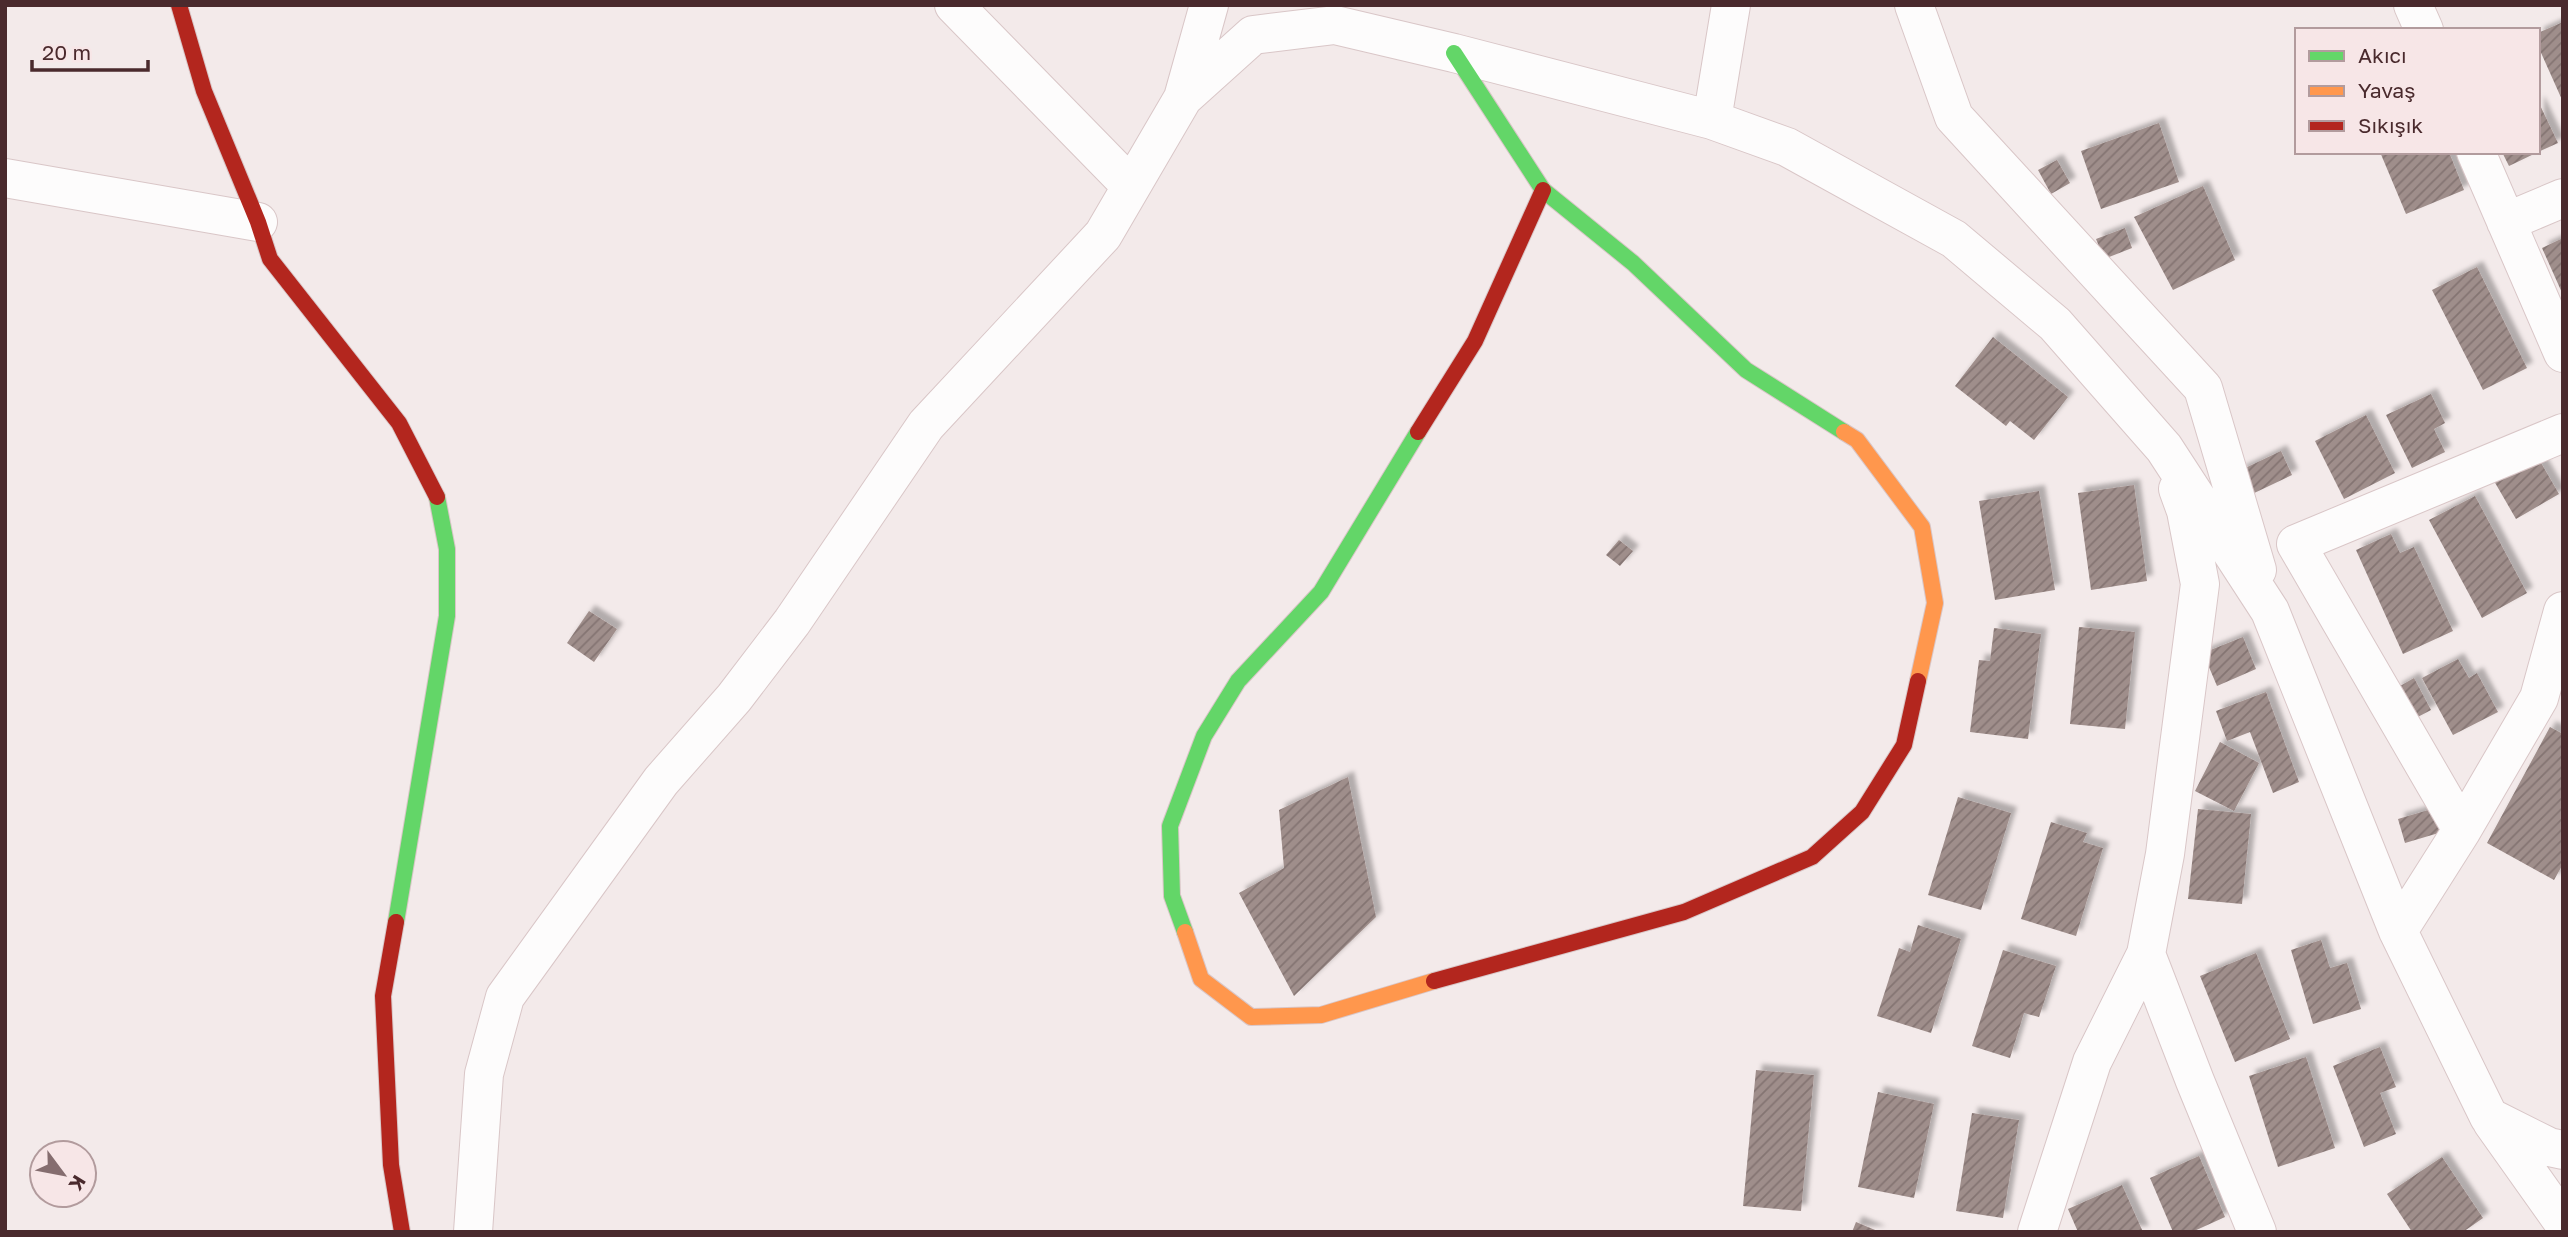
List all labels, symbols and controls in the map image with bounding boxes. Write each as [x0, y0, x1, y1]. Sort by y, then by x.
scale bar [32, 28, 147, 72]
legend [2295, 28, 2540, 154]
text: 20 m [42, 39, 91, 65]
text: Akıcı [2358, 42, 2407, 68]
text: Yavaş [2358, 77, 2415, 103]
text: Sıkışık [2358, 112, 2423, 138]
north arrow [28, 1139, 98, 1209]
text: K [64, 1171, 91, 1195]

